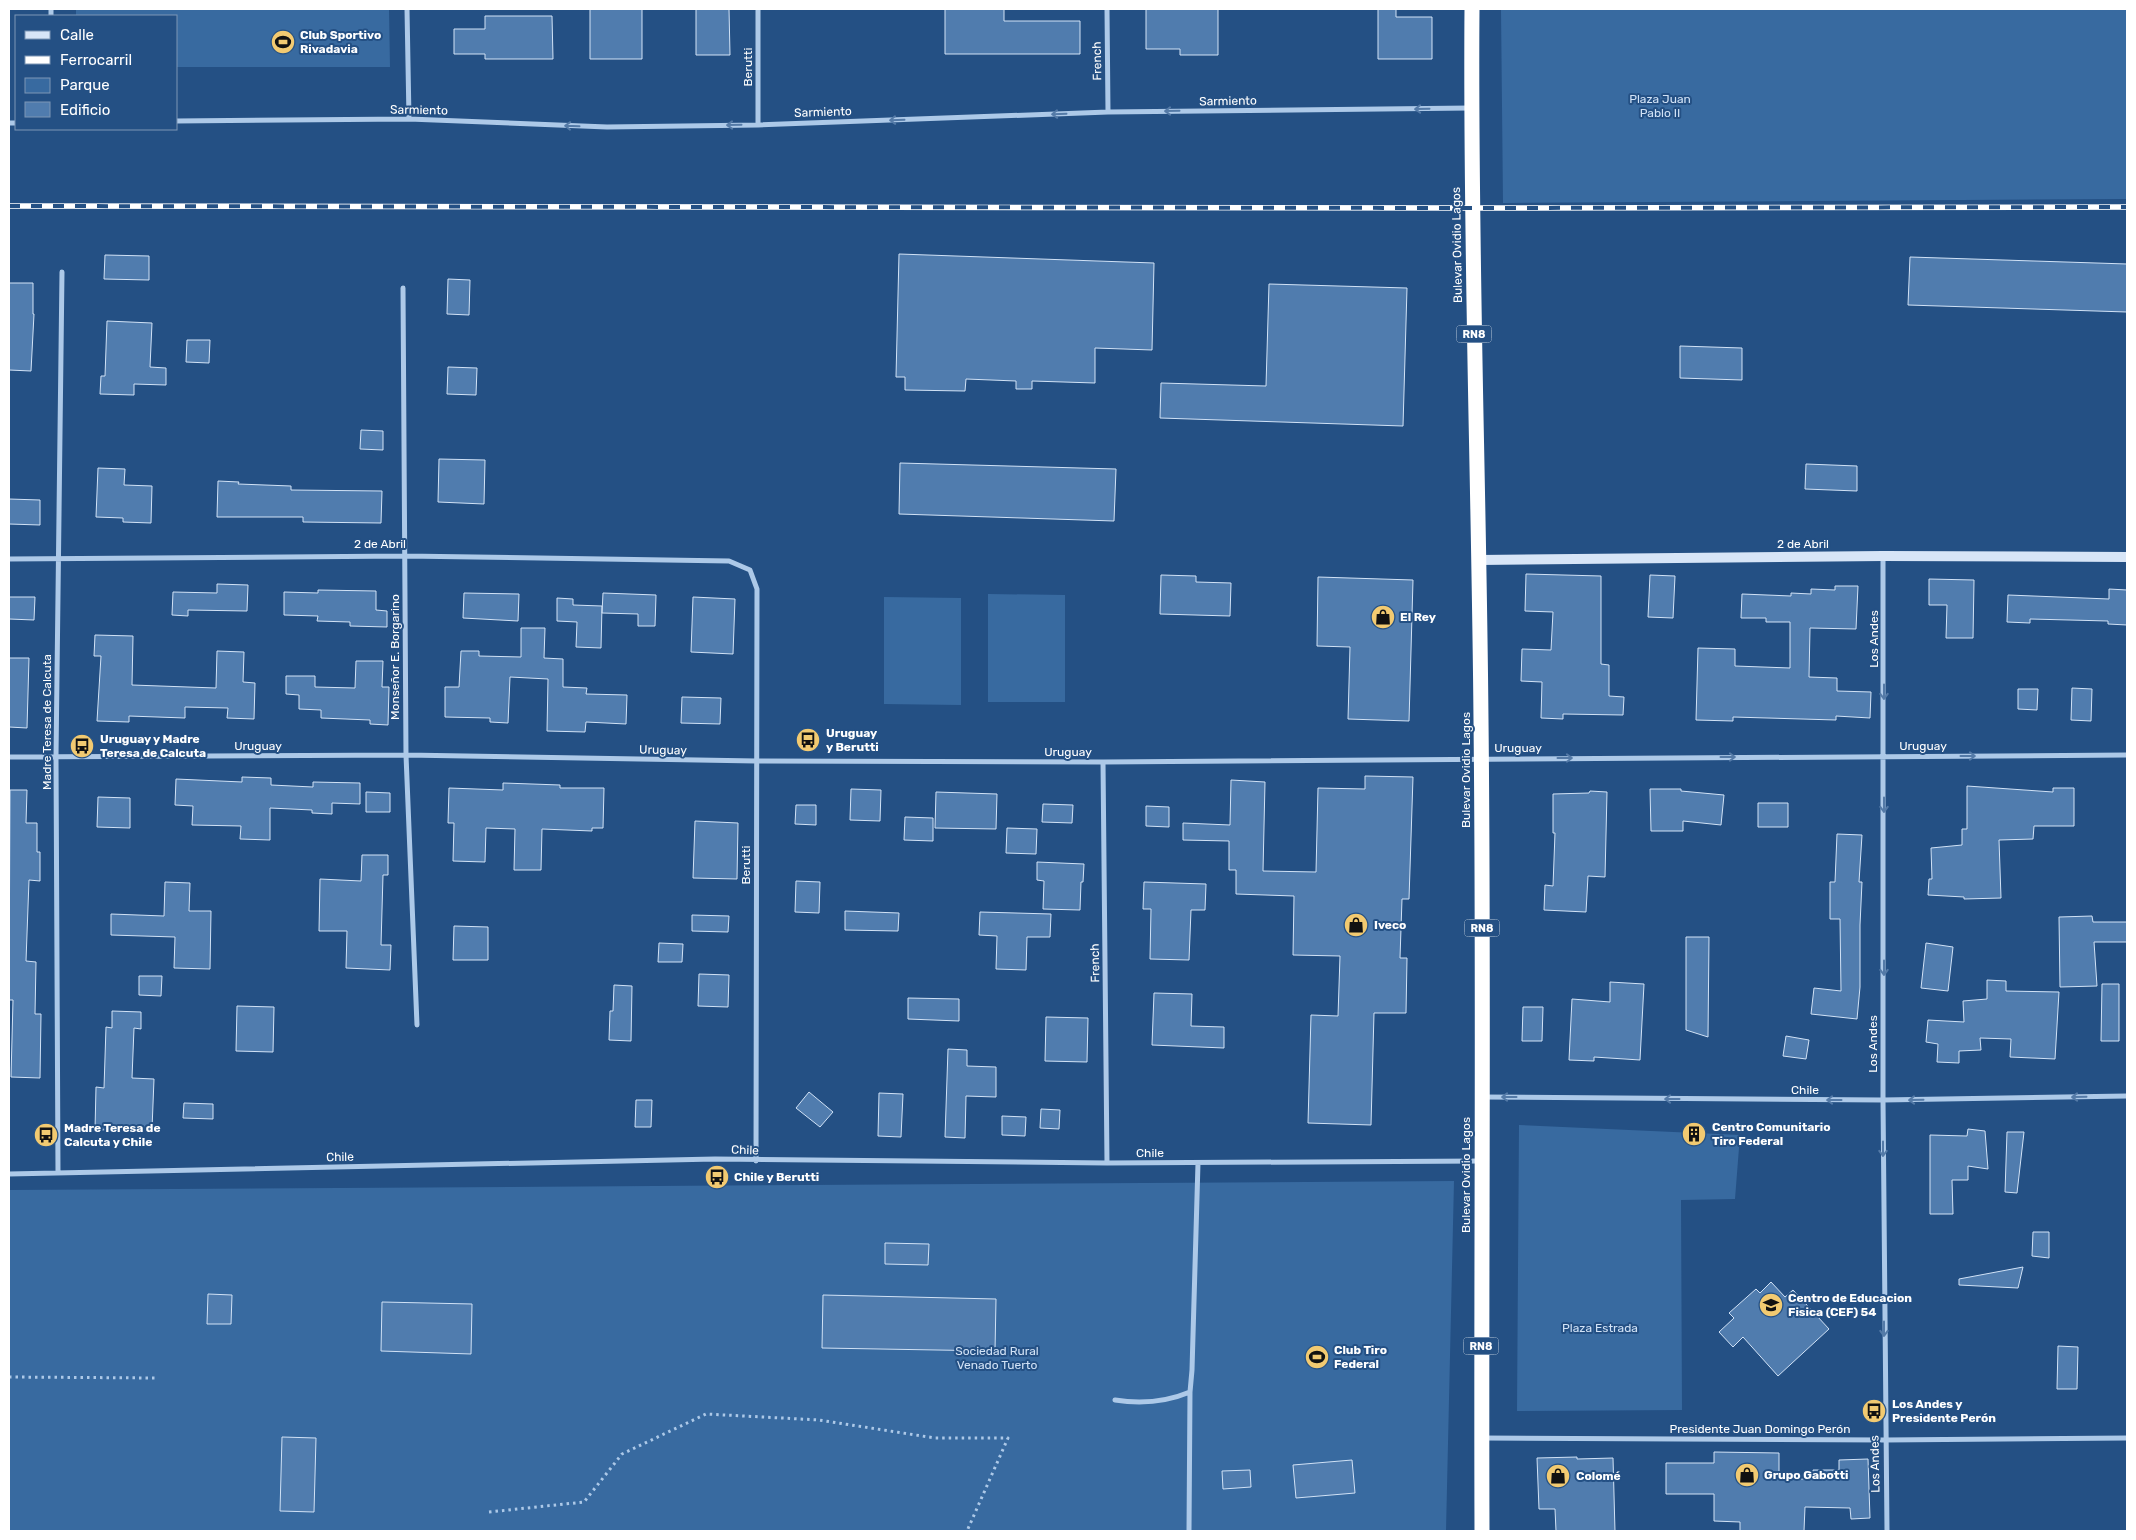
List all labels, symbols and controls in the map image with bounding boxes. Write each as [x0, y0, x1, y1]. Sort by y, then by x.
legend [15, 15, 178, 130]
text: Calle [60, 26, 94, 44]
place label: Club Sportivo Rivadavia [300, 28, 381, 56]
sports icon: Club Sportivo Rivadavia [270, 29, 296, 55]
street label: French [1090, 41, 1104, 81]
street label: Berutti [741, 48, 755, 86]
text: Ferrocarril [60, 51, 132, 69]
text: Parque [60, 76, 110, 94]
park label: Plaza Juan Pablo II [1629, 92, 1691, 120]
street label: Sarmiento [1199, 93, 1257, 109]
text: Edificio [60, 101, 110, 119]
street label: Sarmiento [390, 102, 448, 118]
street label: Sarmiento [794, 104, 852, 120]
one-way arrow [1414, 104, 1430, 114]
one-way arrow [1164, 107, 1180, 116]
one-way arrow [1051, 109, 1068, 119]
one-way arrow [889, 115, 905, 124]
one-way arrow [727, 120, 743, 130]
one-way arrow [564, 121, 580, 130]
street label: Bulevar Ovidio Lagos [1449, 187, 1465, 303]
road number: RN8 [1456, 326, 1492, 342]
street label: 2 de Abril [354, 537, 406, 551]
street label: 2 de Abril [1777, 537, 1829, 551]
street label: Monseñor E. Borgarino [388, 594, 402, 720]
shop icon: El Rey [1370, 604, 1396, 630]
place label: El Rey [1400, 610, 1436, 624]
street label: Los Andes [1867, 610, 1881, 668]
street label: Madre Teresa de Calcuta [40, 654, 54, 790]
one-way arrow [1879, 684, 1889, 700]
street label: Bulevar Ovidio Lagos [1459, 712, 1473, 828]
place label: Uruguay y Berutti [826, 726, 879, 754]
bus stop icon: Uruguay y Berutti [795, 727, 821, 753]
place label: Uruguay y Madre Teresa de Calcuta [100, 732, 206, 760]
bus stop icon: Uruguay y Madre Teresa de Calcuta [69, 733, 95, 759]
street label: Uruguay [234, 739, 282, 753]
street label: Uruguay [1899, 739, 1947, 753]
street label: Uruguay [1494, 741, 1542, 755]
street label: Uruguay [639, 743, 687, 757]
street label: Uruguay [1044, 745, 1092, 759]
one-way arrow [1960, 751, 1976, 761]
one-way arrow [1719, 752, 1735, 762]
one-way arrow [1556, 753, 1573, 763]
one-way arrow [1879, 796, 1889, 813]
street label: Berutti [739, 846, 753, 884]
shop icon: Iveco [1343, 912, 1369, 938]
place label: Iveco [1374, 918, 1406, 932]
road number: RN8 [1464, 920, 1500, 936]
street label: French [1088, 943, 1102, 983]
one-way arrow [1879, 959, 1889, 975]
street label: Los Andes [1866, 1015, 1880, 1073]
street label: Chile [1791, 1083, 1819, 1097]
one-way arrow [1502, 1092, 1518, 1102]
one-way arrow [2071, 1092, 2087, 1102]
one-way arrow [1664, 1094, 1680, 1104]
one-way arrow [1827, 1095, 1843, 1105]
one-way arrow [1908, 1095, 1924, 1105]
street label: Bulevar Ovidio Lagos [1459, 1117, 1473, 1233]
place label: Centro Comunitario Tiro Federal [1712, 1120, 1831, 1148]
place label: Madre Teresa de Calcuta y Chile [64, 1121, 161, 1149]
building icon: Centro Comunitario Tiro Federal [1681, 1121, 1707, 1147]
bus stop icon: Madre Teresa de Calcuta y Chile [33, 1122, 59, 1148]
one-way arrow [1878, 1140, 1888, 1157]
street label: Chile [731, 1143, 759, 1157]
street label: Chile [1136, 1146, 1164, 1160]
street label: Chile [326, 1150, 354, 1164]
bus stop icon: Chile y Berutti [704, 1164, 730, 1190]
place label: Chile y Berutti [734, 1170, 819, 1184]
place label: Centro de Educacion Fisica (CEF) 54 [1788, 1291, 1912, 1319]
school or university icon: Centro de Educacion Fisica (CEF) 54 [1758, 1292, 1784, 1318]
one-way arrow [1879, 1320, 1889, 1337]
park label: Plaza Estrada [1562, 1321, 1638, 1335]
road number: RN8 [1464, 1338, 1498, 1354]
place label: Club Tiro Federal [1334, 1343, 1387, 1371]
park label: Sociedad Rural Venado Tuerto [955, 1344, 1039, 1372]
sports icon: Club Tiro Federal [1304, 1344, 1330, 1370]
place label: Los Andes y Presidente Perón [1892, 1397, 1996, 1425]
bus stop icon: Los Andes y Presidente Perón [1861, 1398, 1887, 1424]
street label: Presidente Juan Domingo Perón [1670, 1422, 1850, 1436]
street label: Los Andes [1867, 1435, 1883, 1493]
shop icon: Grupo Gabotti [1734, 1462, 1760, 1488]
shop icon: Colomé [1545, 1463, 1571, 1489]
place label: Grupo Gabotti [1764, 1468, 1848, 1482]
place label: Colomé [1576, 1469, 1621, 1483]

